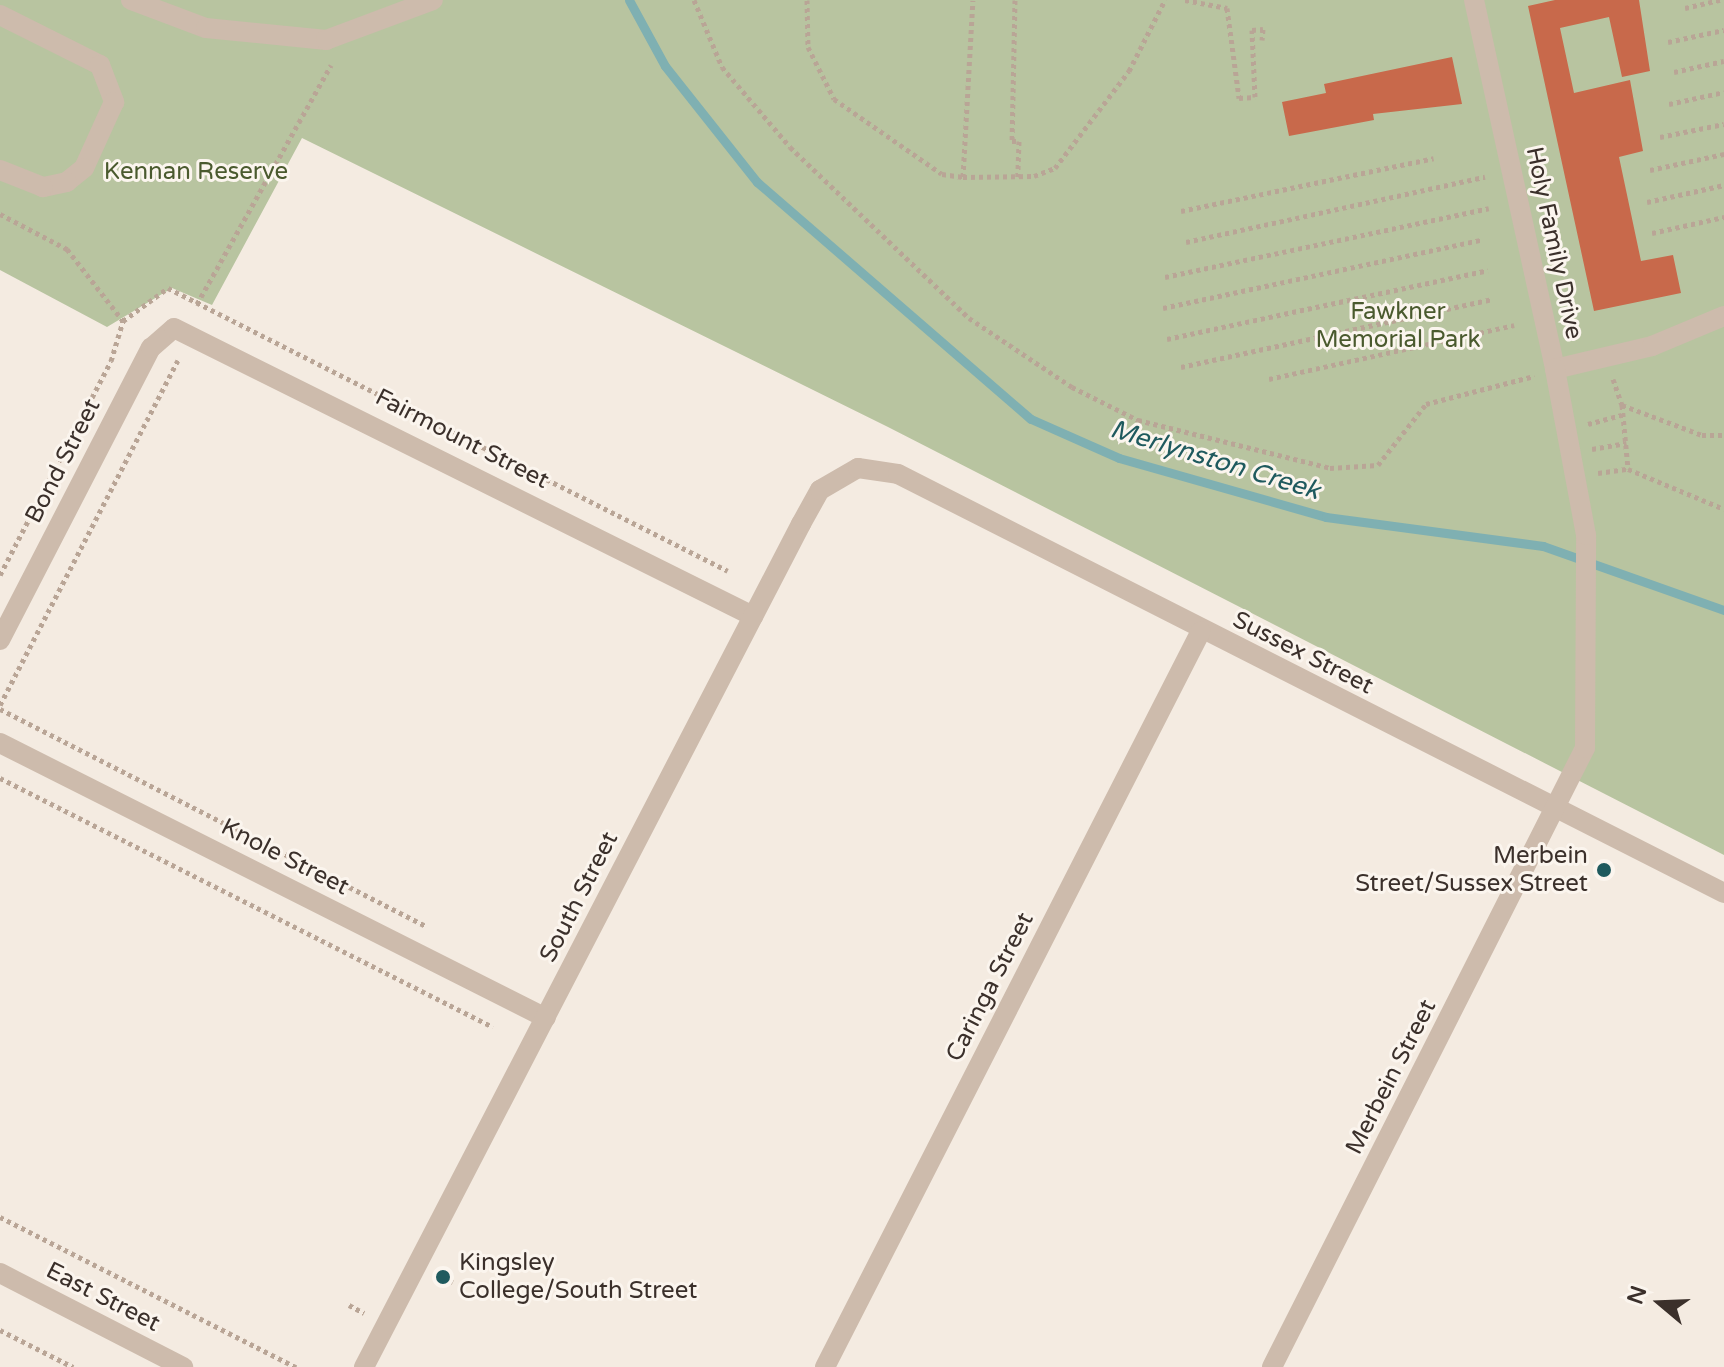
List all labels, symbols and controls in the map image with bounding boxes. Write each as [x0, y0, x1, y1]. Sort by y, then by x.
street label: Holy Family Drive [1520, 144, 1588, 342]
park label: Kennan Reserve [104, 158, 288, 186]
park label: Fawkner Memorial Park [1315, 298, 1481, 354]
street label: Fairmount Street [370, 383, 554, 495]
street label: Bond Street [19, 394, 107, 528]
water label: Merlynston Creek [1107, 413, 1323, 507]
street label: Sussex Street [1228, 605, 1378, 701]
street label: Knole Street [216, 812, 354, 902]
street label: South Street [534, 827, 624, 967]
place label: Merbein Street/Sussex Street [1355, 842, 1588, 898]
marker: Merbein Street/Sussex Street [1595, 861, 1613, 879]
street label: Caringa Street [940, 908, 1040, 1066]
street label: Merbein Street [1340, 995, 1442, 1159]
place label: Kingsley College/South Street [459, 1249, 697, 1305]
street label: East Street [41, 1256, 165, 1338]
north arrow [1620, 1263, 1700, 1343]
marker: Kingsley College/South Street [434, 1268, 452, 1286]
text: N [1622, 1283, 1652, 1308]

